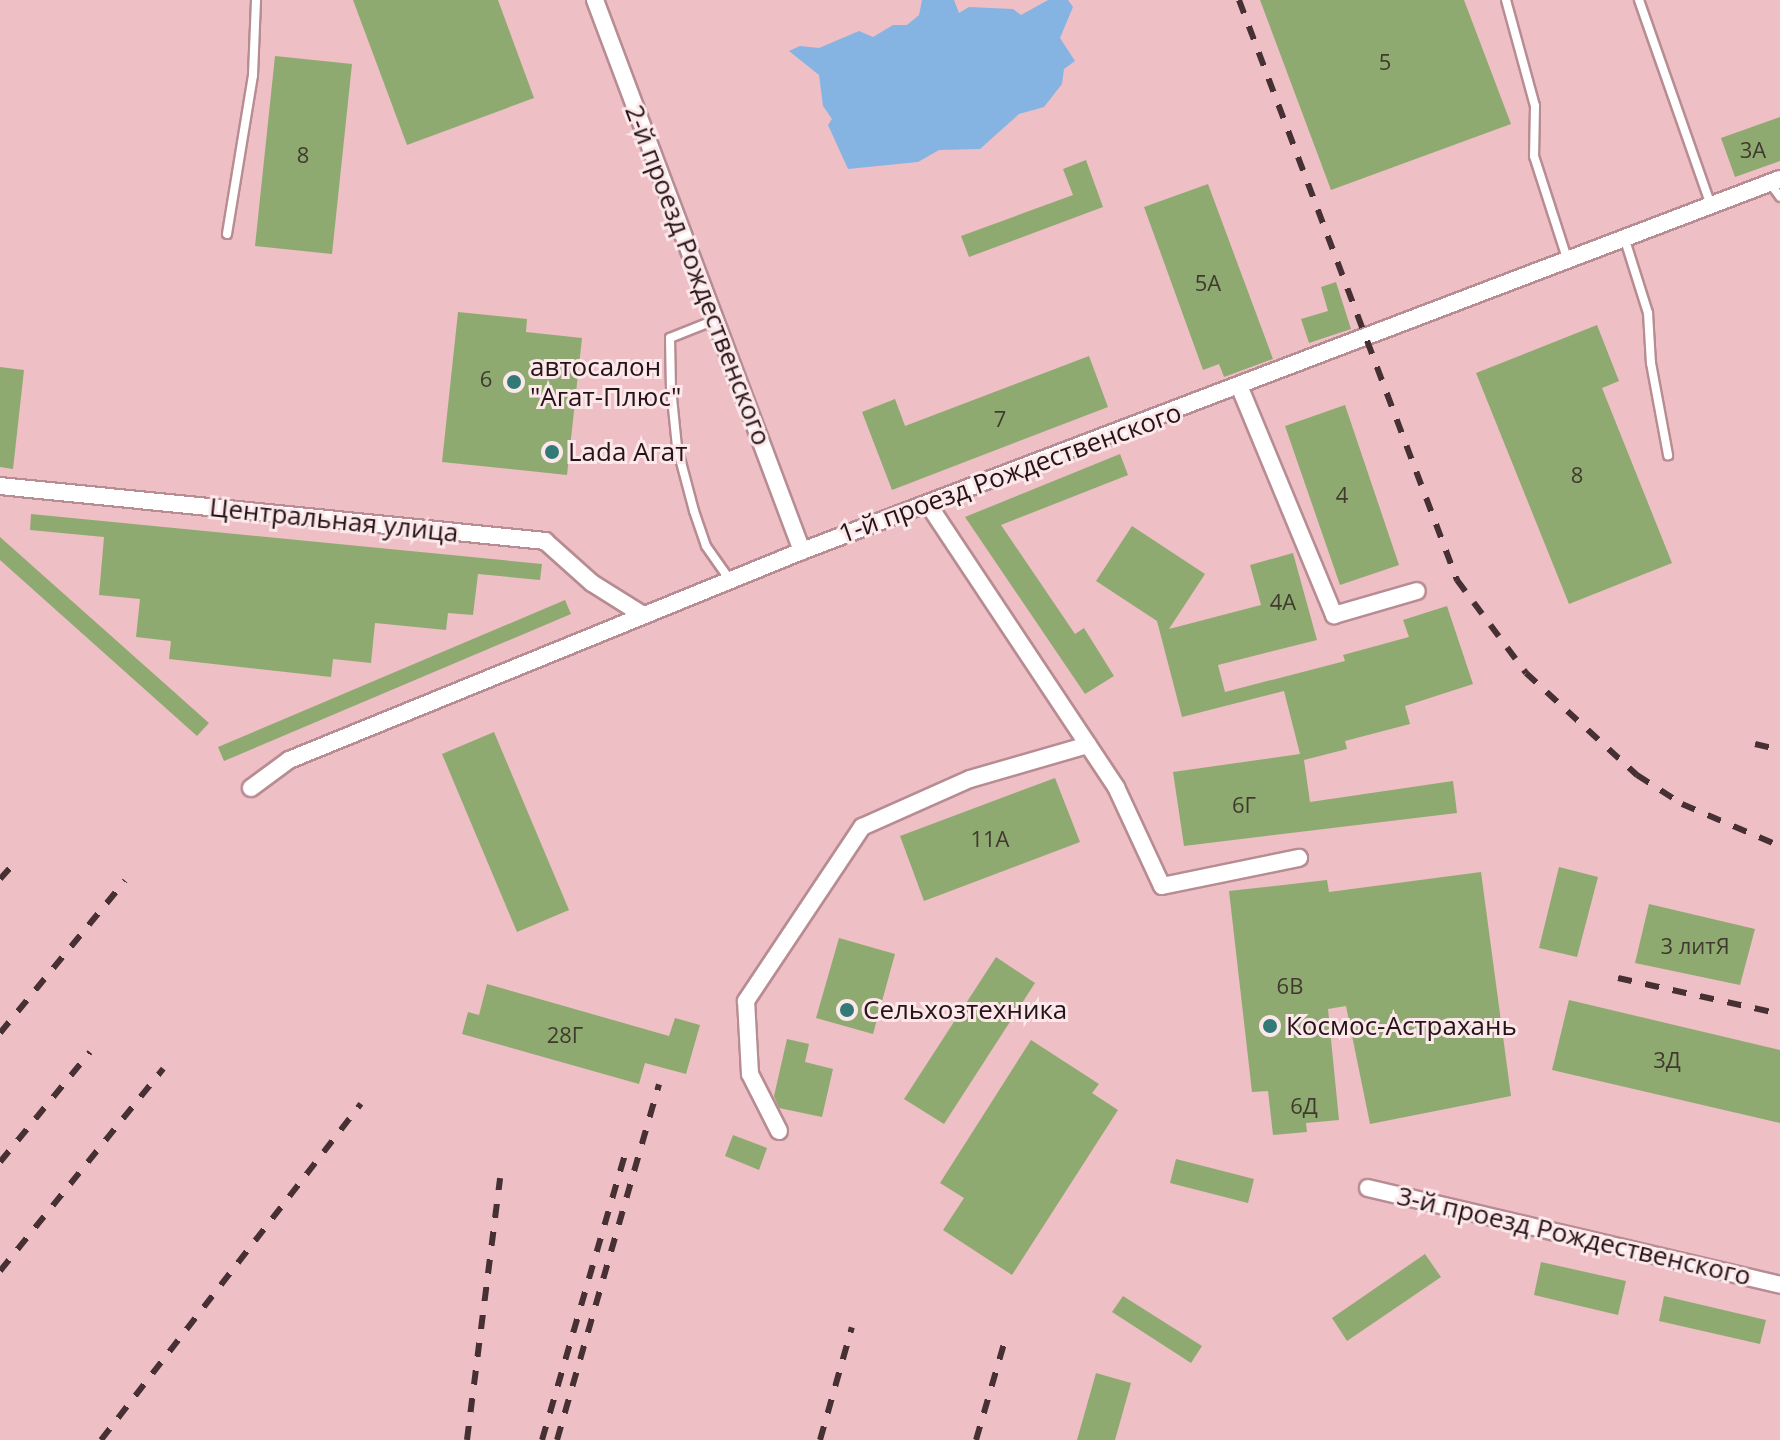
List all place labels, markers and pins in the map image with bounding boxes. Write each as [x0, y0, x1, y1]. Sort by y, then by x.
place label: автосалон "Агат-Плюс" [530, 351, 681, 412]
marker: автосалон "Агат-Плюс" [505, 373, 523, 391]
place label: Lada Агат [568, 436, 687, 468]
marker: Lada Агат [543, 443, 561, 461]
place label: Сельхозтехника [863, 994, 1067, 1026]
marker: Сельхозтехника [838, 1001, 856, 1019]
place label: Космос-Астрахань [1286, 1010, 1517, 1042]
marker: Космос-Астрахань [1261, 1017, 1279, 1035]

